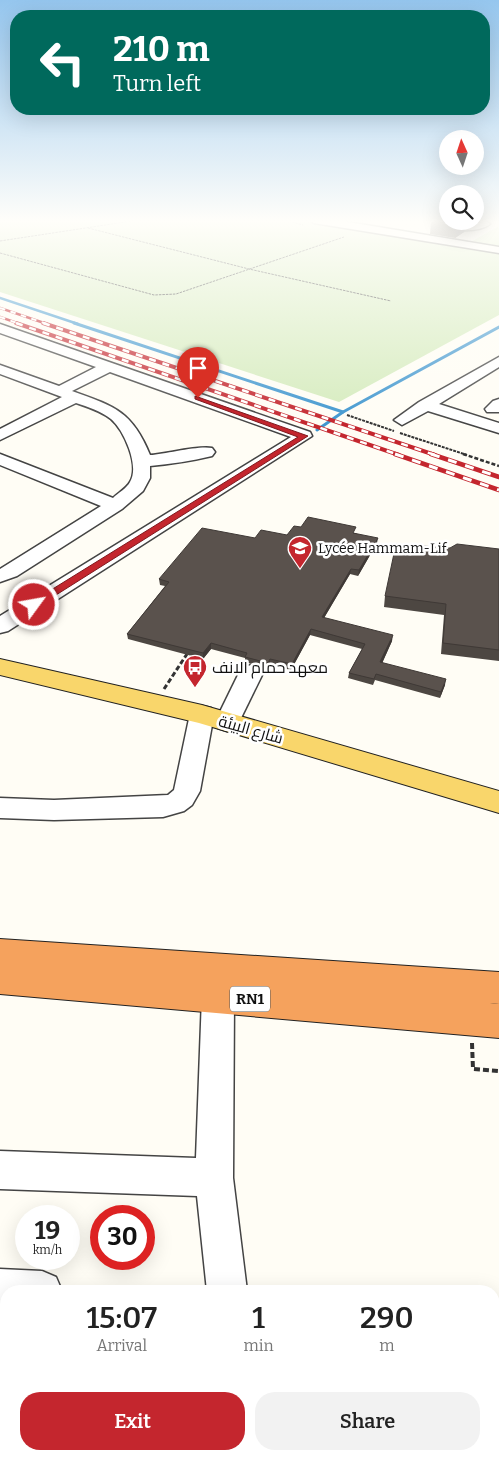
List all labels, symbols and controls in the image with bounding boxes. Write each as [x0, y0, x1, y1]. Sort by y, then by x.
text: 210 m [113, 28, 210, 70]
icon: left [30, 30, 95, 95]
text: Turn left [113, 70, 201, 97]
north arrow [439, 130, 484, 175]
map controls [439, 130, 484, 230]
button: search [439, 185, 484, 230]
pin [177, 347, 219, 398]
icon: arrive [184, 354, 212, 382]
school or university icon: Lycée Hammam-Lif [287, 535, 313, 569]
place label: Lycée Hammam-Lif [318, 540, 448, 557]
position arrow [7, 578, 59, 630]
bus stop icon: معهد حمام الانف [182, 654, 208, 688]
place label: معهد حمام الانف [212, 658, 328, 679]
street label: شارع البيئة [216, 711, 285, 750]
road number: RN1 [230, 986, 270, 1012]
speed limit sign: 30 [90, 1205, 155, 1270]
text: 19 [35, 1216, 60, 1246]
text: km/h [33, 1243, 62, 1257]
text: 15:07 [86, 1300, 157, 1336]
text: 1 [252, 1300, 265, 1336]
text: 290 [360, 1300, 414, 1336]
text: Arrival [96, 1336, 147, 1355]
text: min [243, 1336, 274, 1355]
text: m [379, 1336, 394, 1355]
button: Exit [20, 1392, 245, 1450]
button: Share [255, 1392, 480, 1450]

